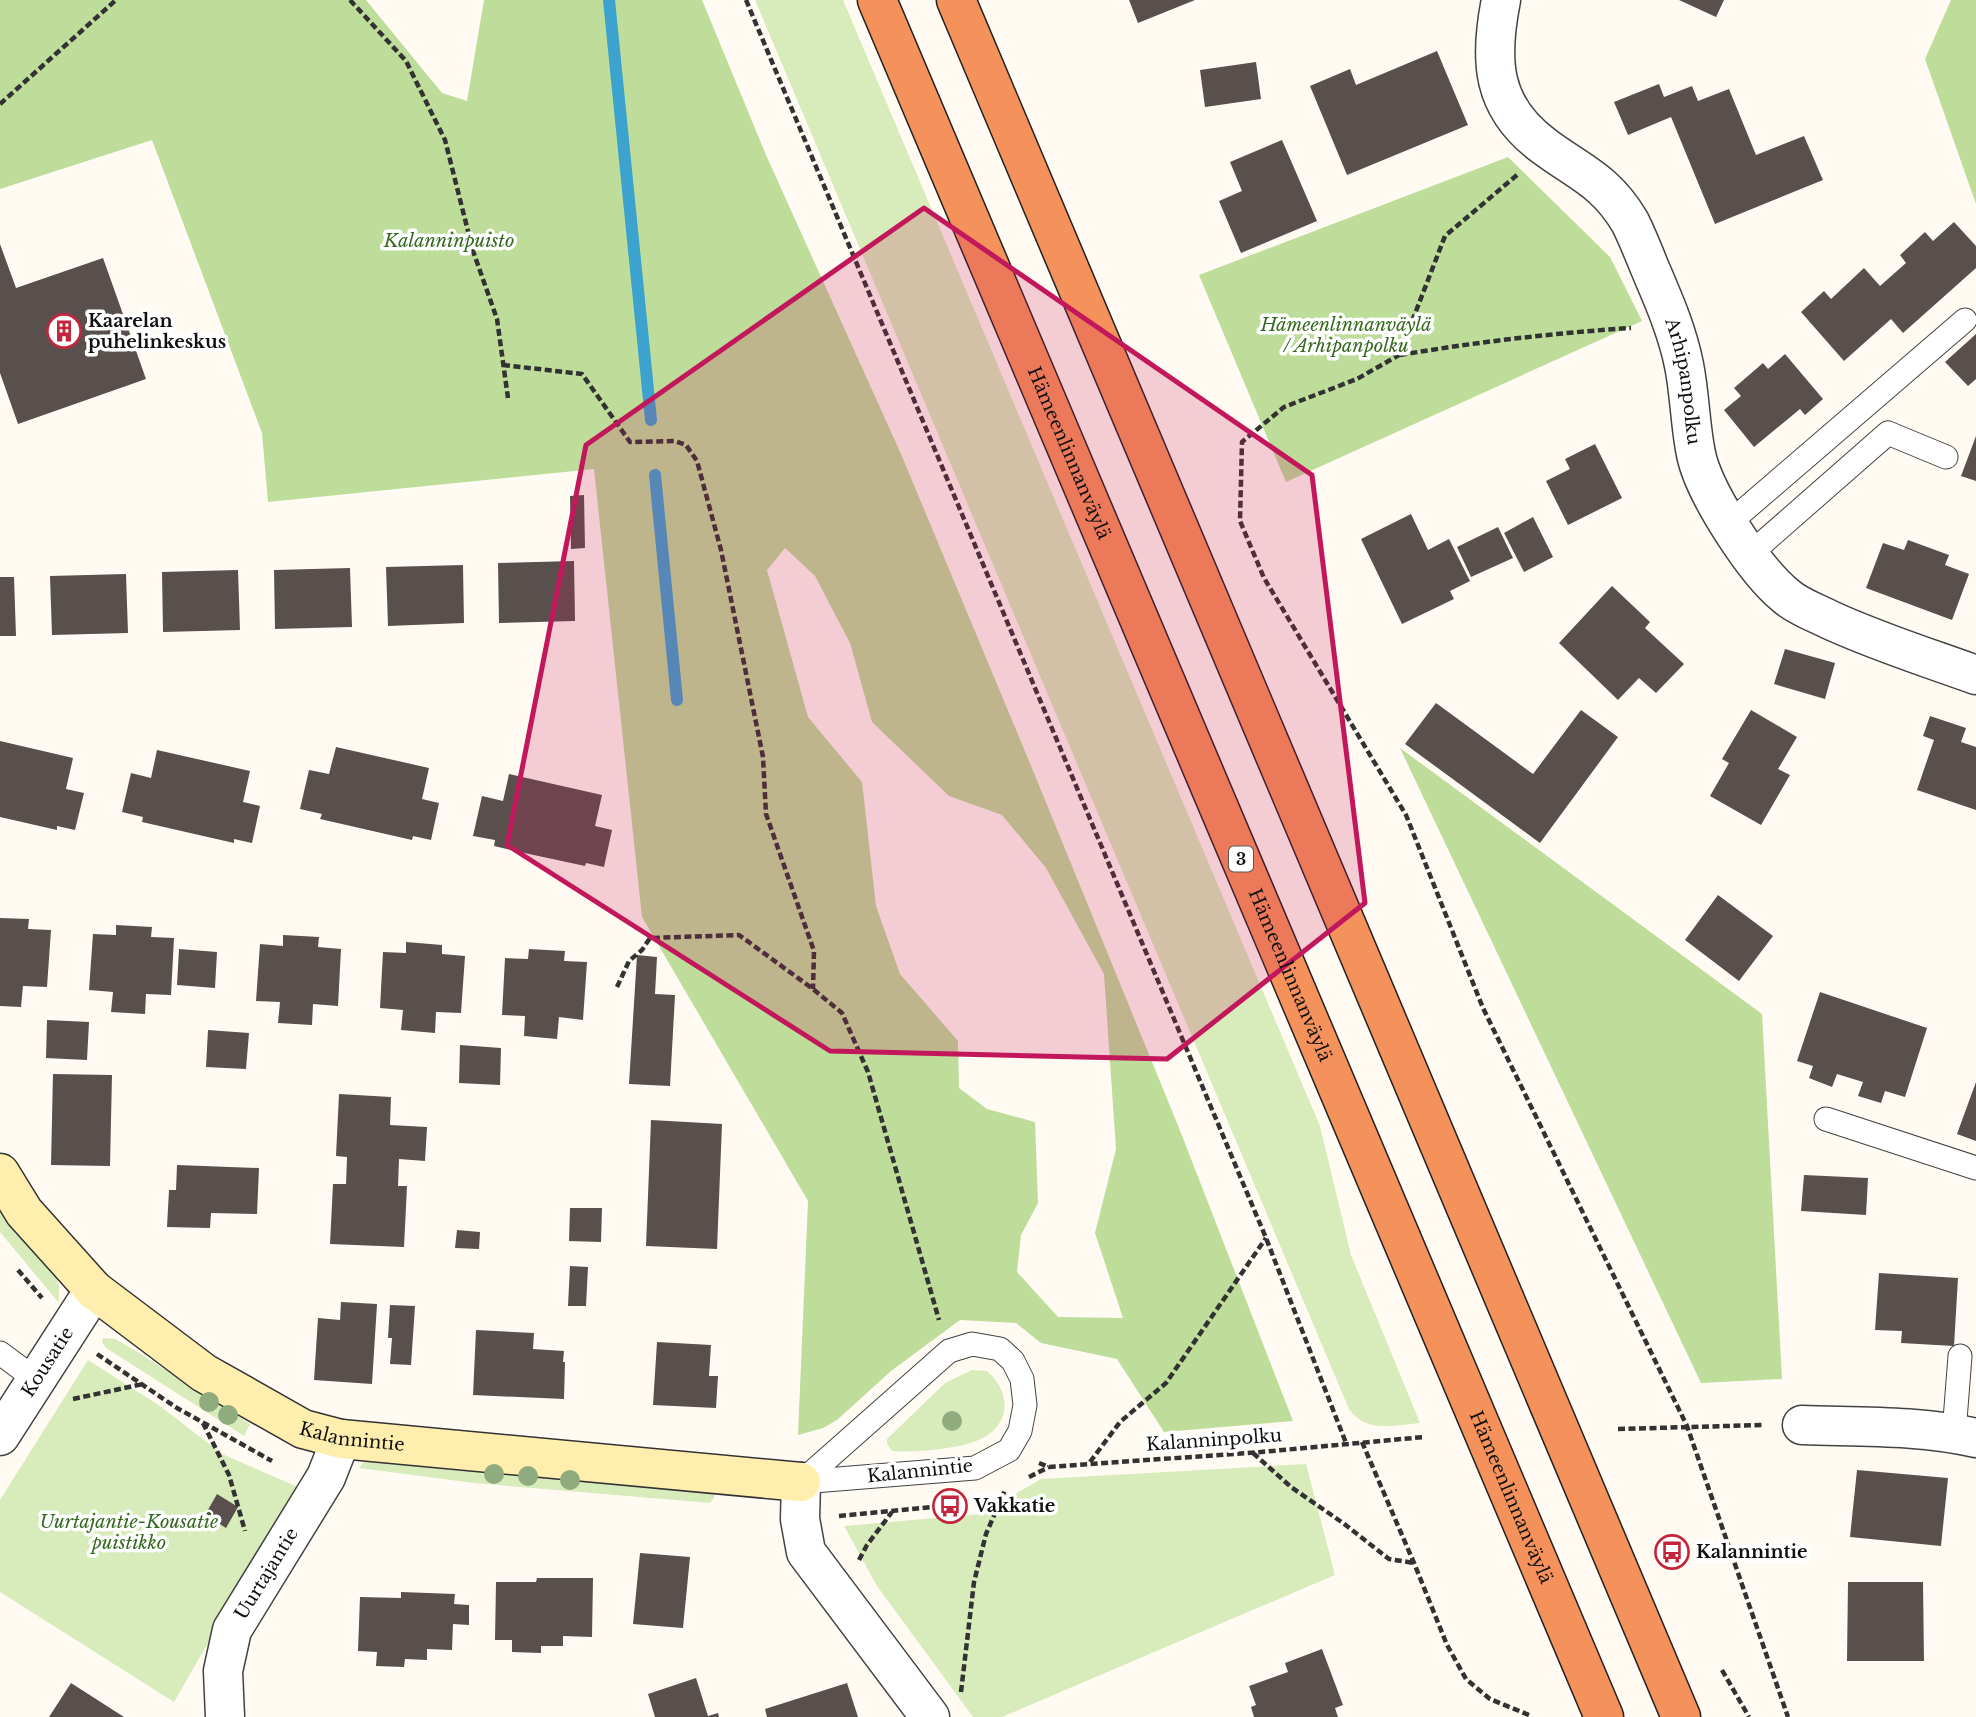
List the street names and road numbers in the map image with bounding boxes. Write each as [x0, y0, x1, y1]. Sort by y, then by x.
street label: Arhipanpolku [1660, 314, 1705, 446]
street label: Hämeenlinnanväylä [1023, 363, 1115, 543]
road number: 3 [1229, 846, 1253, 872]
street label: Hämeenlinnanväylä [1244, 885, 1336, 1065]
street label: Kousatie [17, 1323, 78, 1401]
street label: Hämeenlinnanväylä [1465, 1408, 1557, 1587]
street label: Kalannintie [297, 1417, 406, 1456]
street label: Kalanninpolku [1145, 1424, 1283, 1456]
street label: Kalannintie [866, 1454, 974, 1488]
street label: Uurtajantie [230, 1524, 303, 1624]

